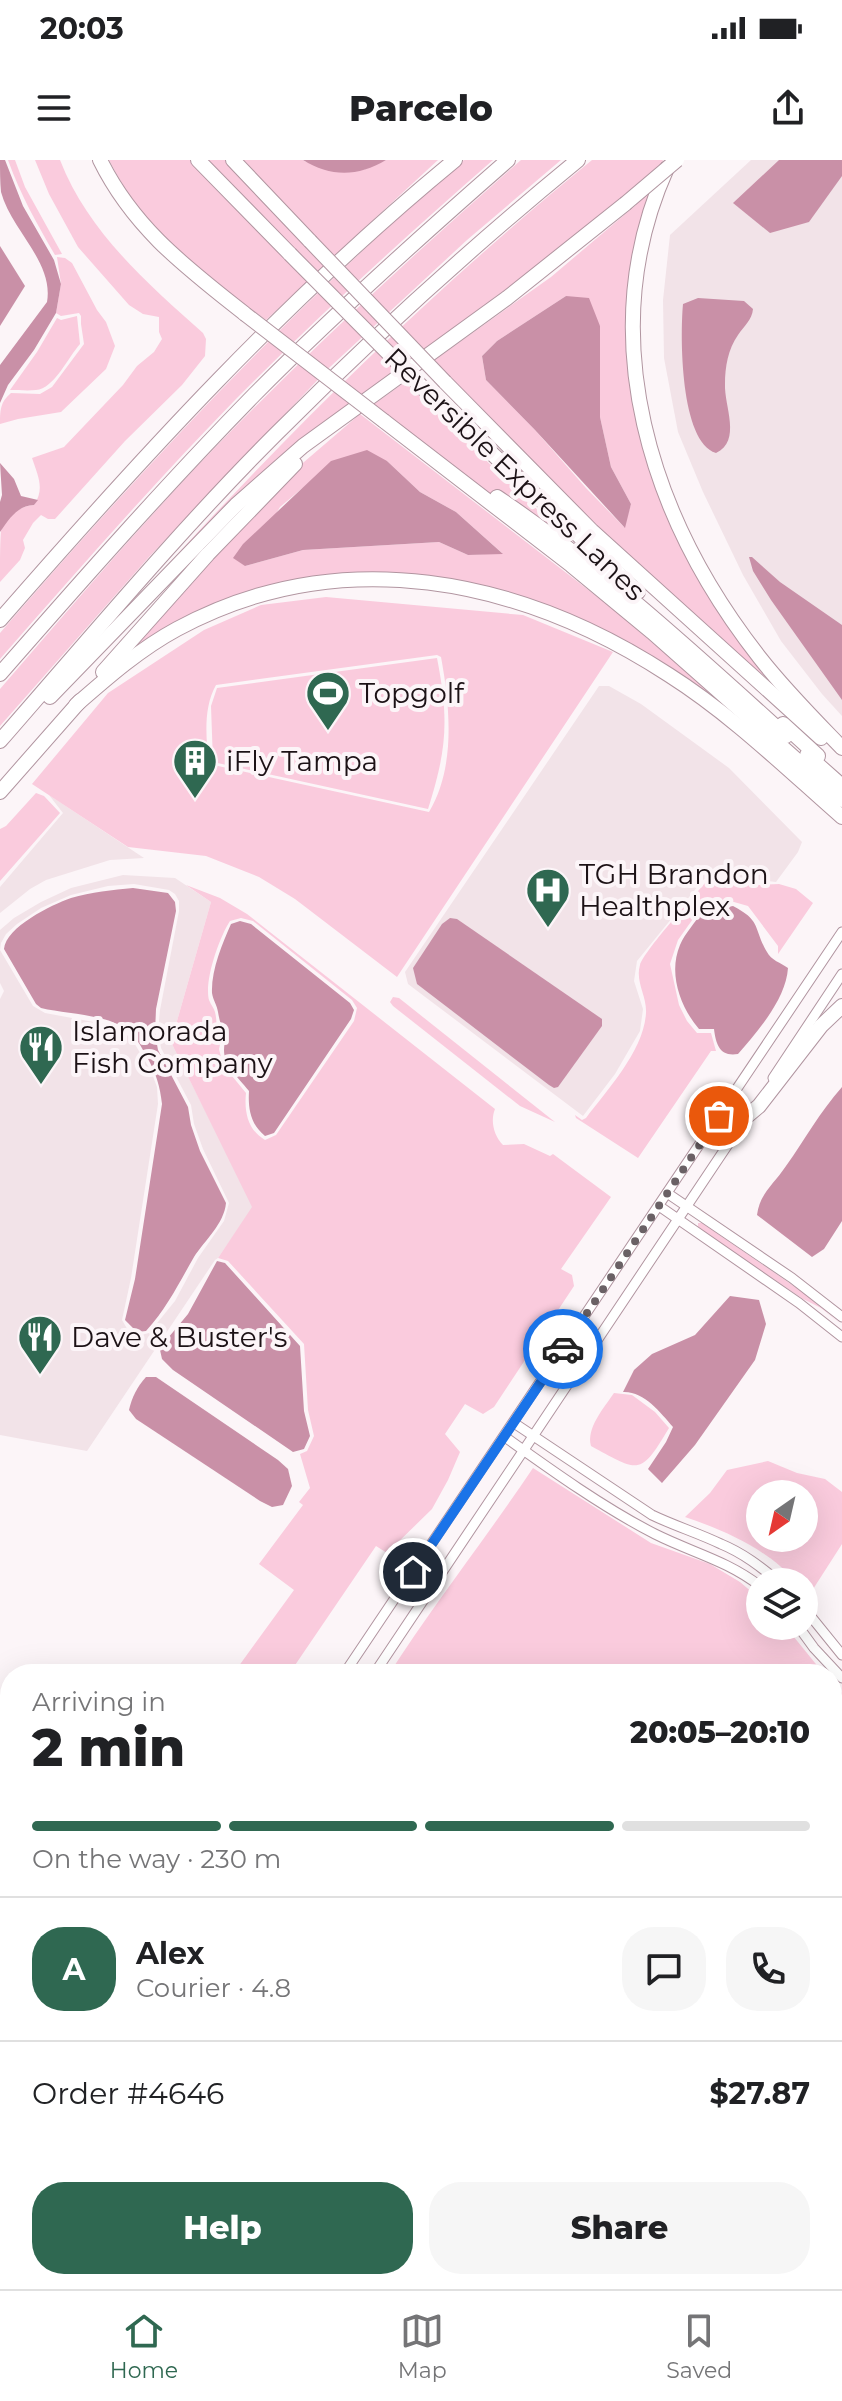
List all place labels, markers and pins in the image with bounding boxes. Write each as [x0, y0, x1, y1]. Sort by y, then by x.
sports icon: Topgolf [304, 669, 352, 732]
place label: Topgolf [359, 676, 465, 710]
building icon: iFly Tampa [171, 737, 219, 800]
place label: iFly Tampa [226, 744, 378, 778]
place label: TGH Brandon Healthplex [579, 857, 769, 923]
hospital icon: TGH Brandon Healthplex [524, 866, 572, 929]
place label: Islamorada Fish Company [72, 1014, 273, 1080]
restaurant icon: Islamorada Fish Company [17, 1023, 65, 1086]
pin [685, 1082, 753, 1150]
restaurant icon: Dave & Buster's [16, 1313, 64, 1376]
place label: Dave & Buster's [71, 1320, 287, 1354]
pin [379, 1538, 447, 1606]

